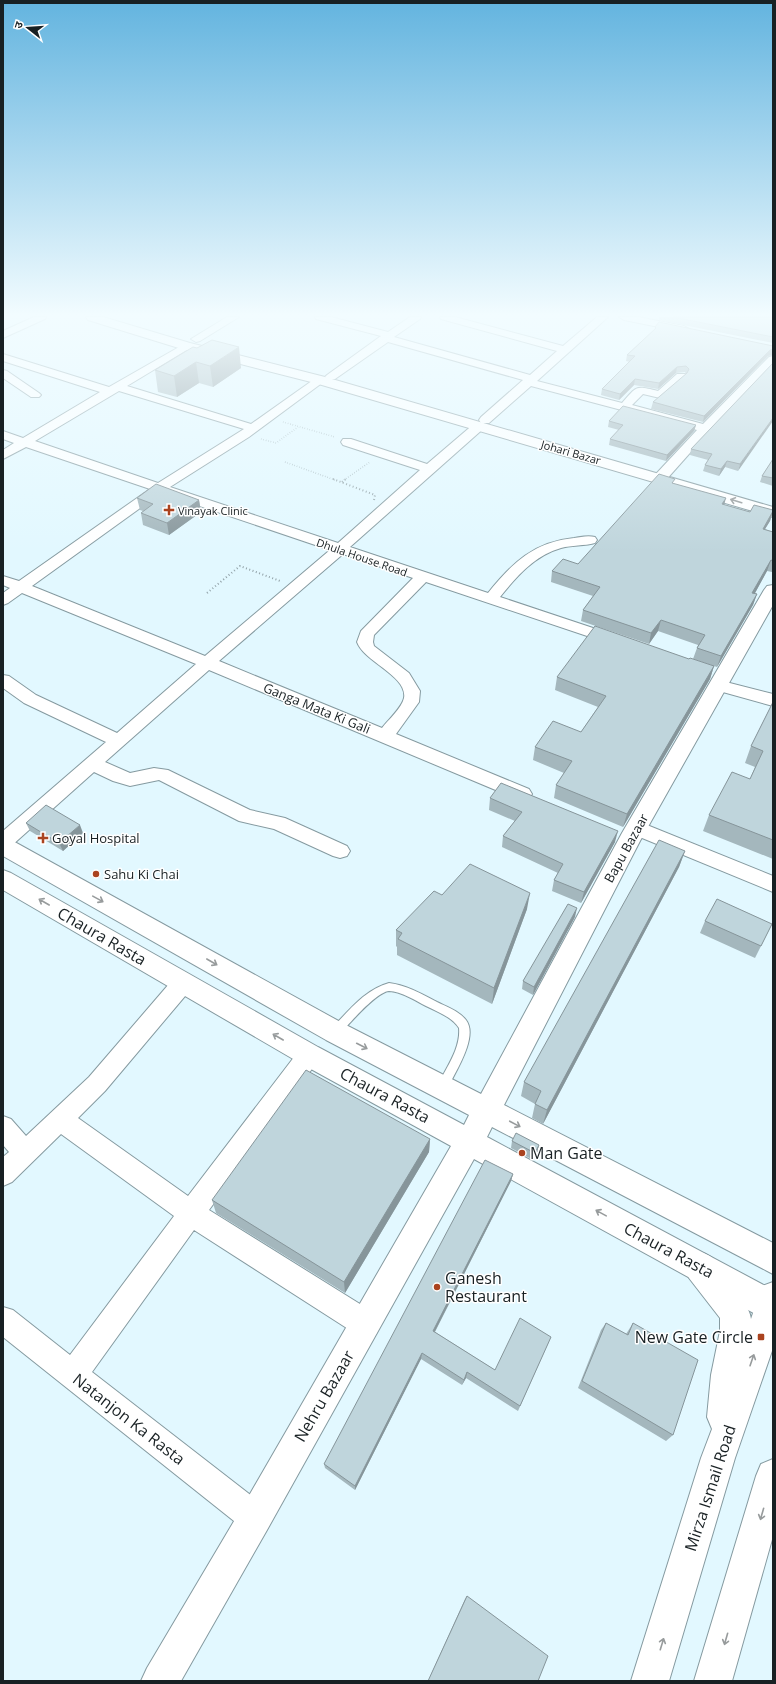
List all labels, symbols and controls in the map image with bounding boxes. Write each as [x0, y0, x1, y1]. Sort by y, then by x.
north arrow [8, 8, 48, 48]
text: उ [10, 19, 26, 30]
street label: Johari Bazar [538, 436, 603, 468]
one-way arrow [729, 497, 742, 504]
place label: Vinayak Clinic [178, 503, 248, 518]
marker: Vinayak Clinic [163, 504, 175, 516]
street label: Dhula House Road [315, 534, 409, 580]
street label: Ganga Mata Ki Gali [261, 678, 373, 738]
street label: Bapu Bazaar [600, 810, 653, 886]
place label: Goyal Hospital [52, 829, 140, 847]
marker: Goyal Hospital [37, 832, 49, 844]
place label: Sahu Ki Chai [104, 865, 179, 883]
marker: Sahu Ki Chai [91, 869, 101, 879]
one-way arrow [92, 895, 104, 903]
one-way arrow [38, 898, 50, 906]
street label: Chaura Rasta [54, 902, 150, 970]
one-way arrow [206, 958, 218, 966]
one-way arrow [272, 1032, 284, 1040]
one-way arrow [356, 1043, 368, 1050]
street label: Chaura Rasta [336, 1062, 434, 1128]
one-way arrow [509, 1121, 521, 1129]
place label: Man Gate [530, 1142, 602, 1164]
marker: Man Gate [517, 1148, 527, 1158]
one-way arrow [595, 1208, 607, 1216]
street label: Chaura Rasta [620, 1217, 718, 1283]
place label: Ganesh Restaurant [445, 1267, 527, 1307]
marker: Ganesh Restaurant [432, 1282, 442, 1292]
place label: New Gate Circle [635, 1326, 753, 1348]
marker: New Gate Circle [756, 1332, 766, 1342]
street label: Nehru Bazaar [289, 1346, 359, 1446]
one-way arrow [749, 1354, 757, 1366]
street label: Natanjon Ka Rasta [68, 1368, 190, 1470]
street label: Mirza Ismail Road [679, 1422, 741, 1554]
one-way arrow [758, 1507, 765, 1520]
one-way arrow [722, 1632, 729, 1645]
one-way arrow [659, 1637, 666, 1650]

